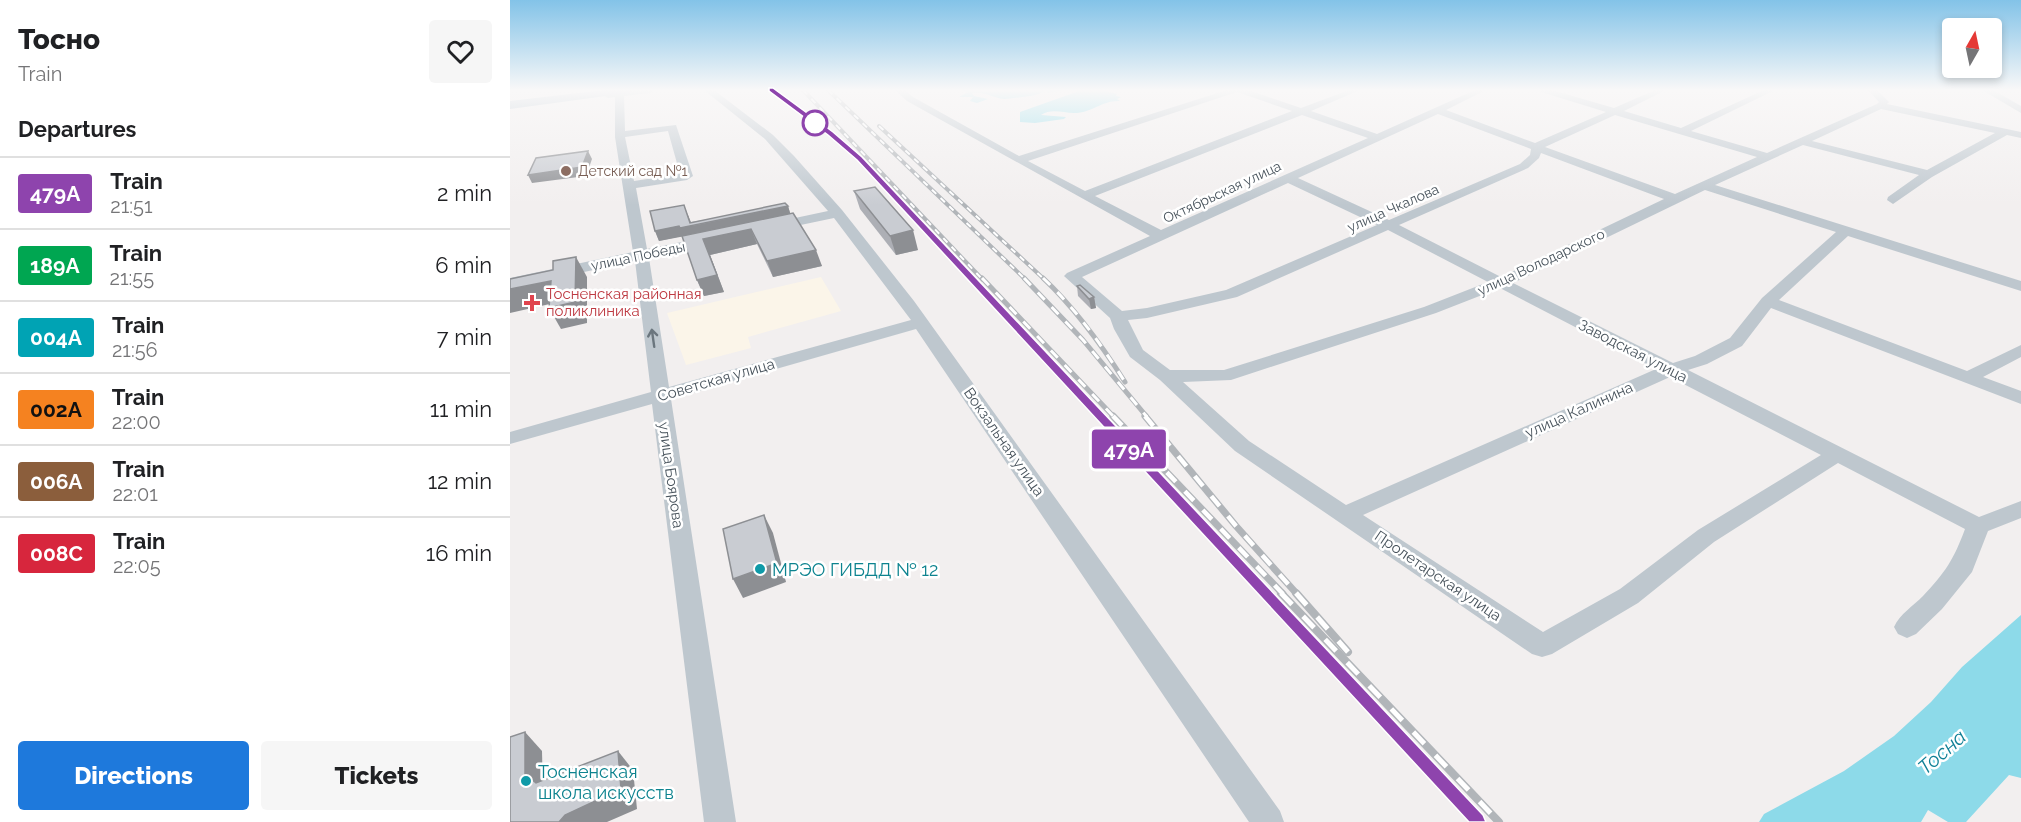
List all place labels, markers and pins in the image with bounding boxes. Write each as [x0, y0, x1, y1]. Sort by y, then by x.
unlabelled marker [802, 110, 828, 136]
place label: Детский сад №1 [578, 163, 688, 179]
marker: Детский сад №1 [559, 164, 573, 178]
place label: Тосненская районная поликлиника [546, 285, 701, 320]
marker: Тосненская районная поликлиника [523, 294, 541, 312]
place label: МРЭО ГИБДД № 12 [772, 559, 938, 580]
marker: МРЭО ГИБДД № 12 [753, 562, 767, 576]
place label: Тосненская школа искусств [538, 761, 674, 803]
marker: Тосненская школа искусств [519, 774, 533, 788]

